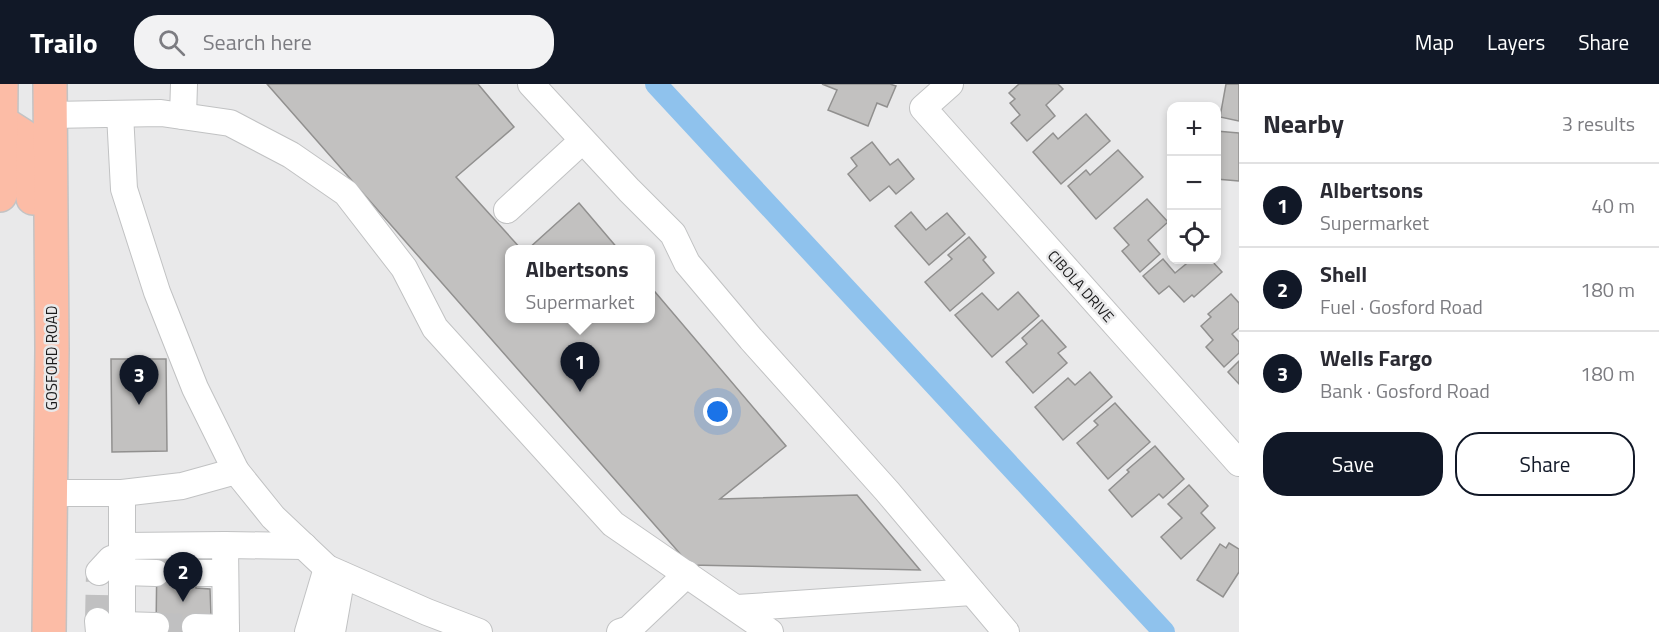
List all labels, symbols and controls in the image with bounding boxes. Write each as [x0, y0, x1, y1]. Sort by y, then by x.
search box [134, 15, 554, 69]
text: Trailo [30, 21, 98, 64]
text: Search here [203, 25, 312, 59]
icon: search [155, 26, 188, 59]
text: Map [1415, 26, 1454, 58]
text: Layers [1487, 26, 1545, 58]
text: Share [1578, 26, 1629, 58]
map controls [1167, 102, 1221, 264]
button: + [1167, 102, 1221, 156]
text: Nearby [1263, 104, 1344, 143]
text: 3 results [1562, 108, 1635, 139]
button: − [1167, 156, 1221, 210]
text: Albertsons [1320, 173, 1423, 207]
text: 1 [1277, 190, 1288, 221]
text: 40 m [1591, 190, 1635, 221]
text: Supermarket [1320, 207, 1429, 238]
button: locate [1167, 210, 1221, 264]
popup [505, 245, 655, 323]
street label: CIBOLA DRIVE [1042, 245, 1120, 327]
text: Albertsons [525, 252, 629, 286]
text: Shell [1320, 257, 1367, 291]
text: 2 [1277, 274, 1288, 305]
text: 180 m [1580, 274, 1635, 305]
text: Supermarket [525, 286, 635, 317]
text: Fuel · Gosford Road [1320, 291, 1483, 322]
street label: GOSFORD ROAD [40, 306, 63, 410]
text: Wells Fargo [1320, 341, 1433, 375]
pin: 1 [560, 342, 600, 392]
pin: 3 [120, 356, 158, 405]
text: 3 [1277, 358, 1288, 389]
text: 180 m [1580, 358, 1635, 389]
text: Bank · Gosford Road [1320, 375, 1490, 406]
your location [703, 397, 732, 426]
button: Save [1263, 432, 1443, 496]
button: Share [1455, 432, 1635, 496]
pin: 2 [164, 552, 202, 602]

